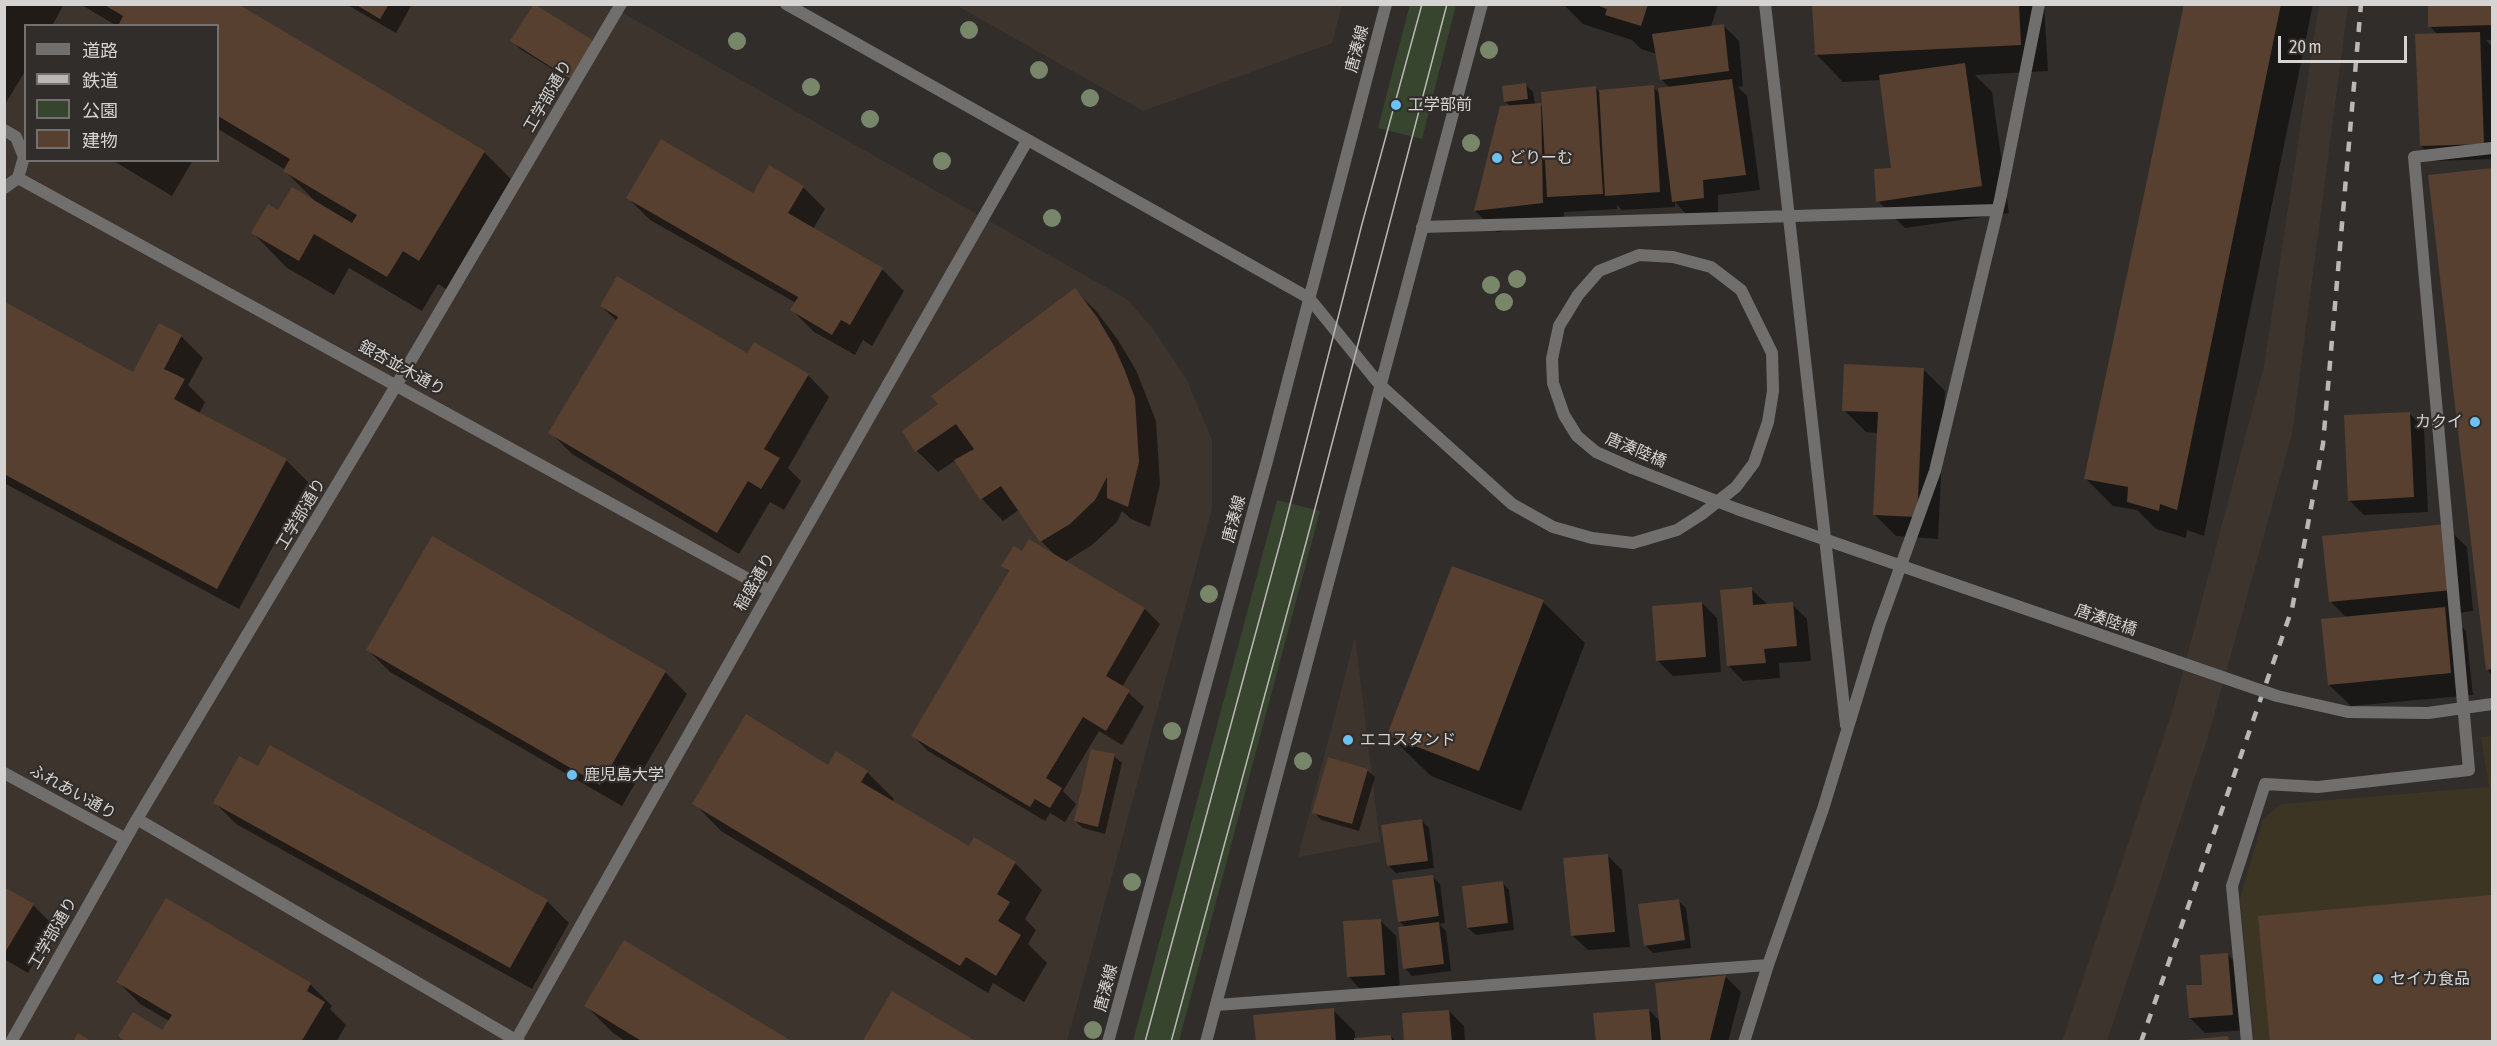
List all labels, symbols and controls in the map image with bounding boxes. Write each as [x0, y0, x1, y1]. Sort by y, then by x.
street label: 唐湊線 [1342, 23, 1372, 75]
legend [24, 24, 219, 162]
scale bar [2281, 24, 2410, 62]
text: 20 m [2289, 36, 2321, 57]
text: 道路 [82, 40, 118, 61]
street label: 工学部通り [520, 57, 576, 135]
text: 鉄道 [82, 70, 118, 91]
place label: 工学部前 [1408, 95, 1472, 115]
marker: 工学部前 [1389, 98, 1403, 112]
text: 公園 [82, 100, 118, 121]
text: 建物 [82, 130, 118, 151]
place label: どりーむ [1509, 148, 1573, 168]
marker: どりーむ [1490, 151, 1504, 165]
street label: 銀杏並木通り [355, 336, 449, 400]
place label: カクイ [2415, 412, 2463, 432]
marker: カクイ [2468, 415, 2482, 429]
street label: 唐湊陸橋 [1603, 429, 1669, 471]
street label: 工学部通り [272, 475, 330, 553]
street label: 唐湊線 [1219, 493, 1249, 545]
street label: 稲盛通り [731, 549, 779, 615]
street label: 唐湊陸橋 [2073, 601, 2139, 639]
place label: エコスタンド [1360, 730, 1456, 750]
marker: エコスタンド [1341, 733, 1355, 747]
street label: ふれあい通り [26, 760, 120, 824]
place label: 鹿児島大学 [584, 765, 664, 785]
marker: 鹿児島大学 [565, 768, 579, 782]
street label: 工学部通り [25, 894, 81, 972]
street label: 唐湊線 [1091, 962, 1121, 1014]
place label: セイカ食品 [2390, 969, 2470, 989]
marker: セイカ食品 [2371, 972, 2385, 986]

